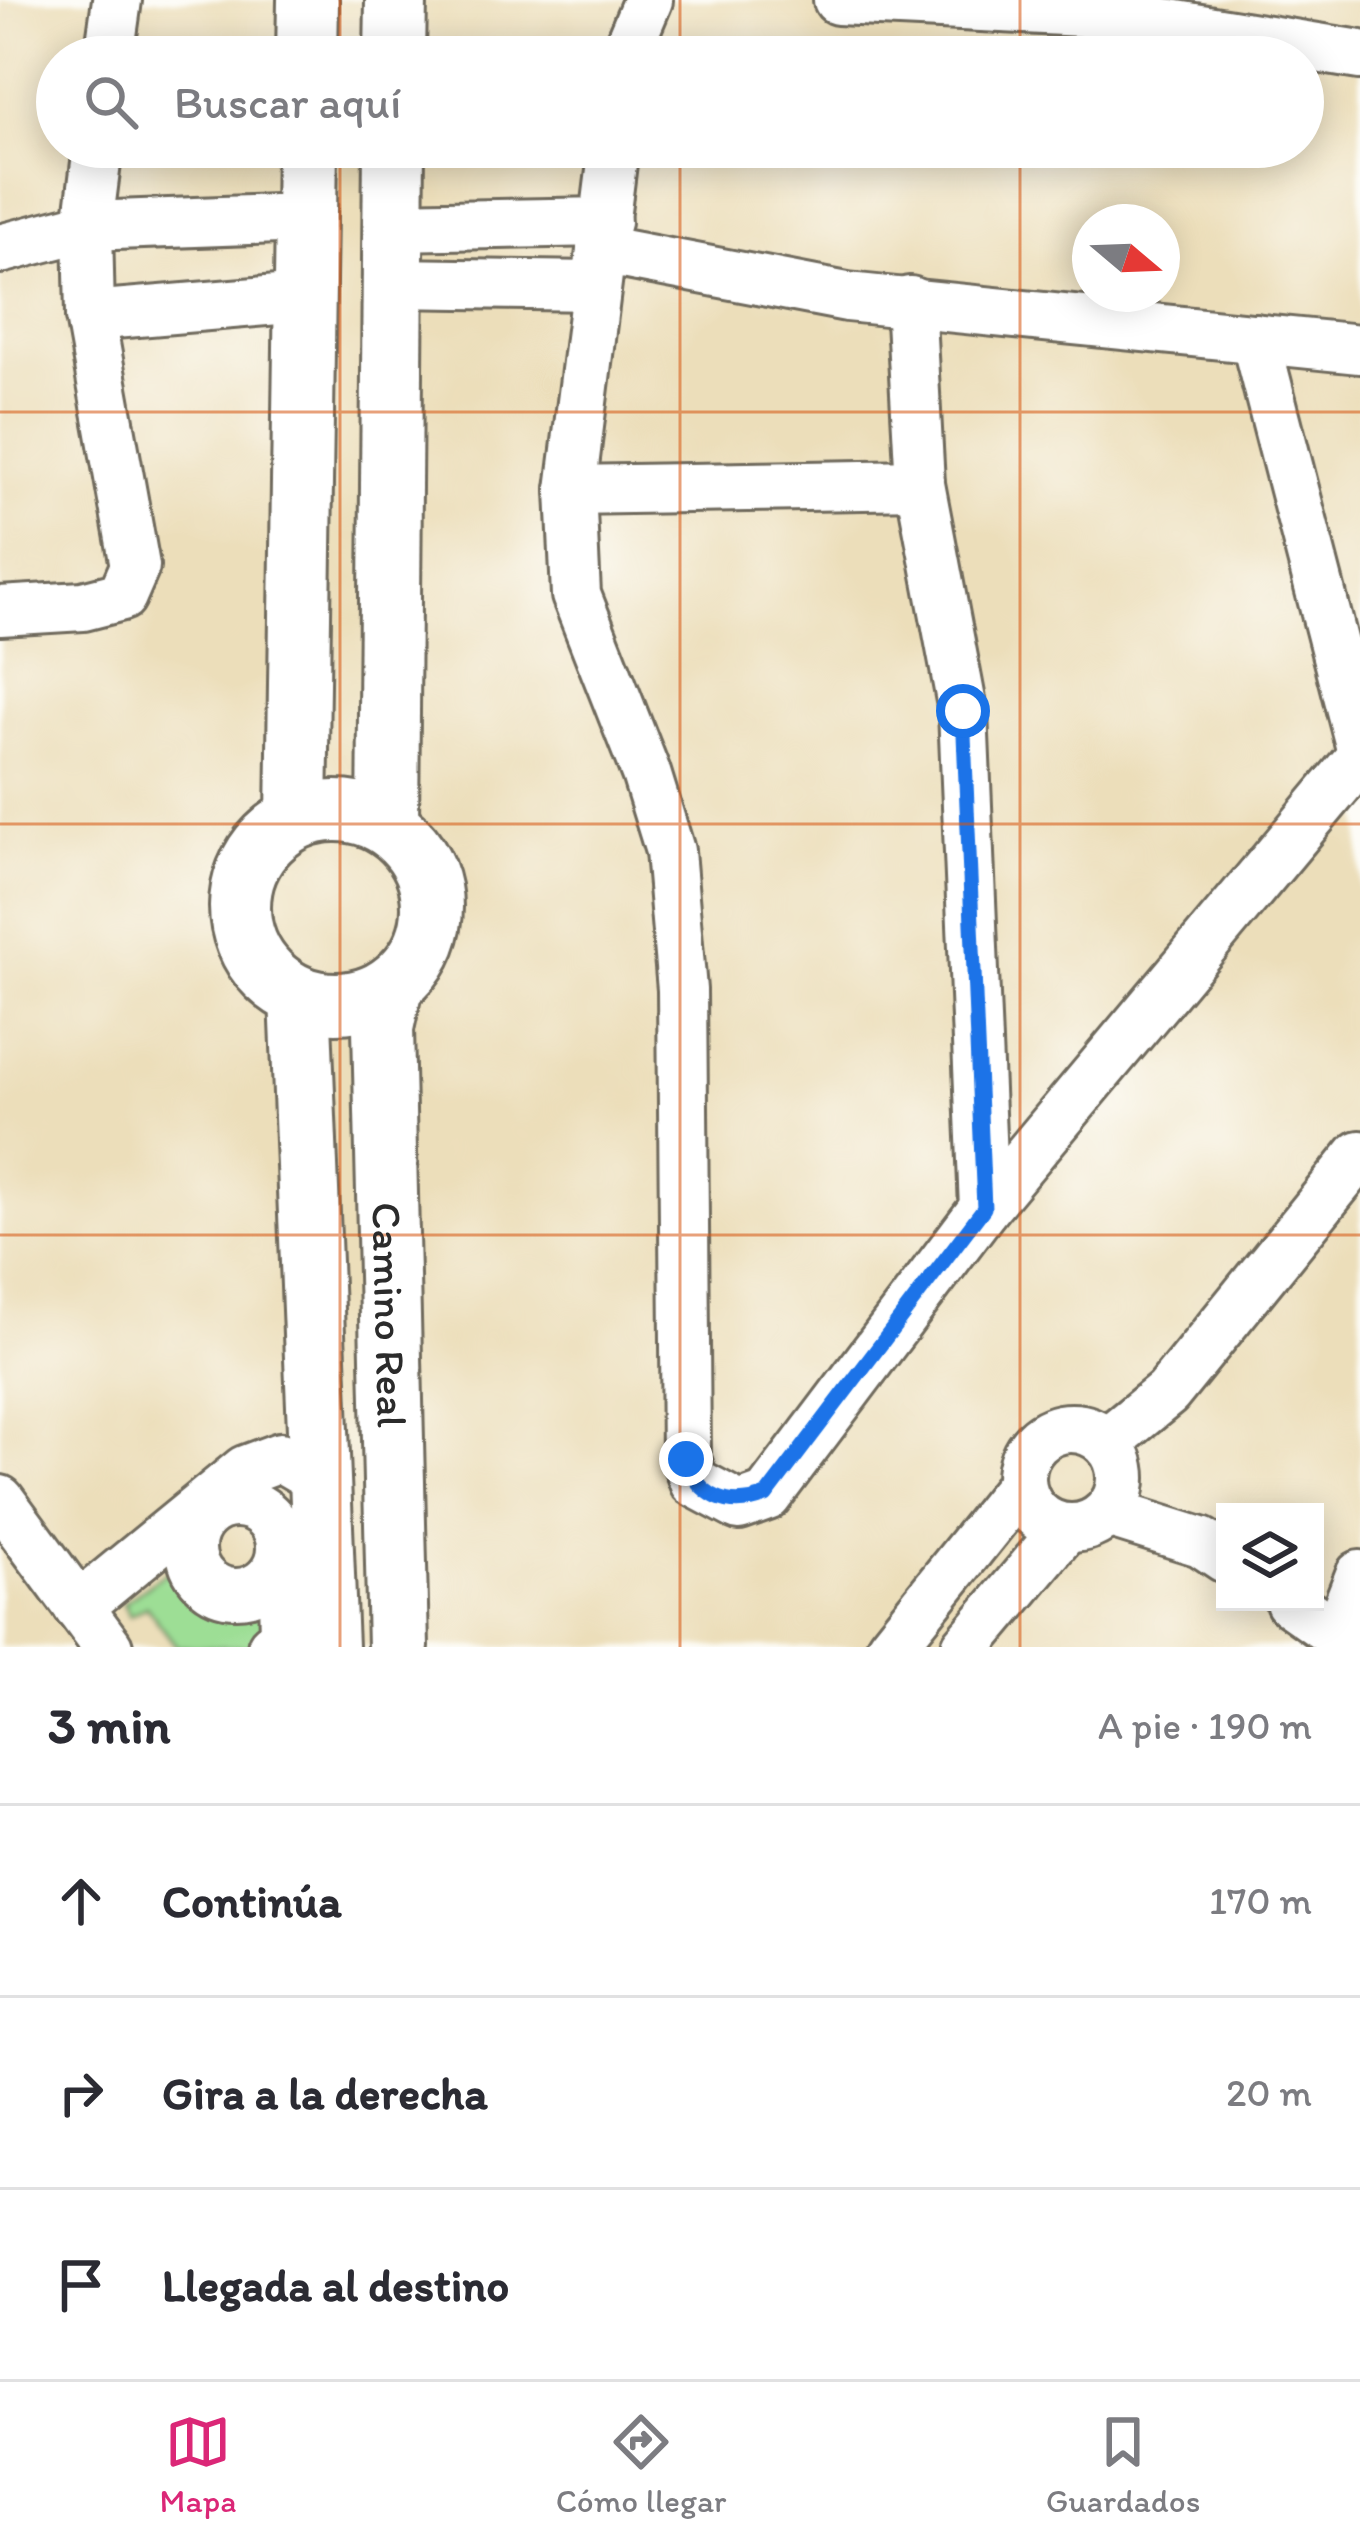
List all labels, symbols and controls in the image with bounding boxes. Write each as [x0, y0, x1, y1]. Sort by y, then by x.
search box [36, 36, 1324, 168]
icon: search [78, 69, 144, 135]
text: Buscar aquí [174, 75, 401, 129]
north arrow [1072, 204, 1180, 312]
route start [936, 684, 990, 738]
street label: Camino Real [361, 1201, 418, 1429]
route end [659, 1432, 713, 1486]
map controls [1216, 1503, 1324, 1611]
button: layers [1216, 1503, 1324, 1611]
text: 3 min [48, 1695, 170, 1756]
text: A pie · 190 m [1098, 1702, 1312, 1749]
icon: ahead [48, 1868, 114, 1934]
text: Continúa [162, 1874, 342, 1928]
text: 170 m [1209, 1877, 1312, 1924]
icon: right [48, 2060, 114, 2126]
text: Gira a la derecha [162, 2066, 488, 2120]
text: 20 m [1226, 2069, 1312, 2116]
icon: arrive [48, 2252, 114, 2318]
text: Llegada al destino [162, 2258, 509, 2312]
tab: Mapa [160, 2409, 236, 2520]
tab: Cómo llegar [556, 2409, 727, 2520]
tab: Guardados [1046, 2409, 1200, 2520]

